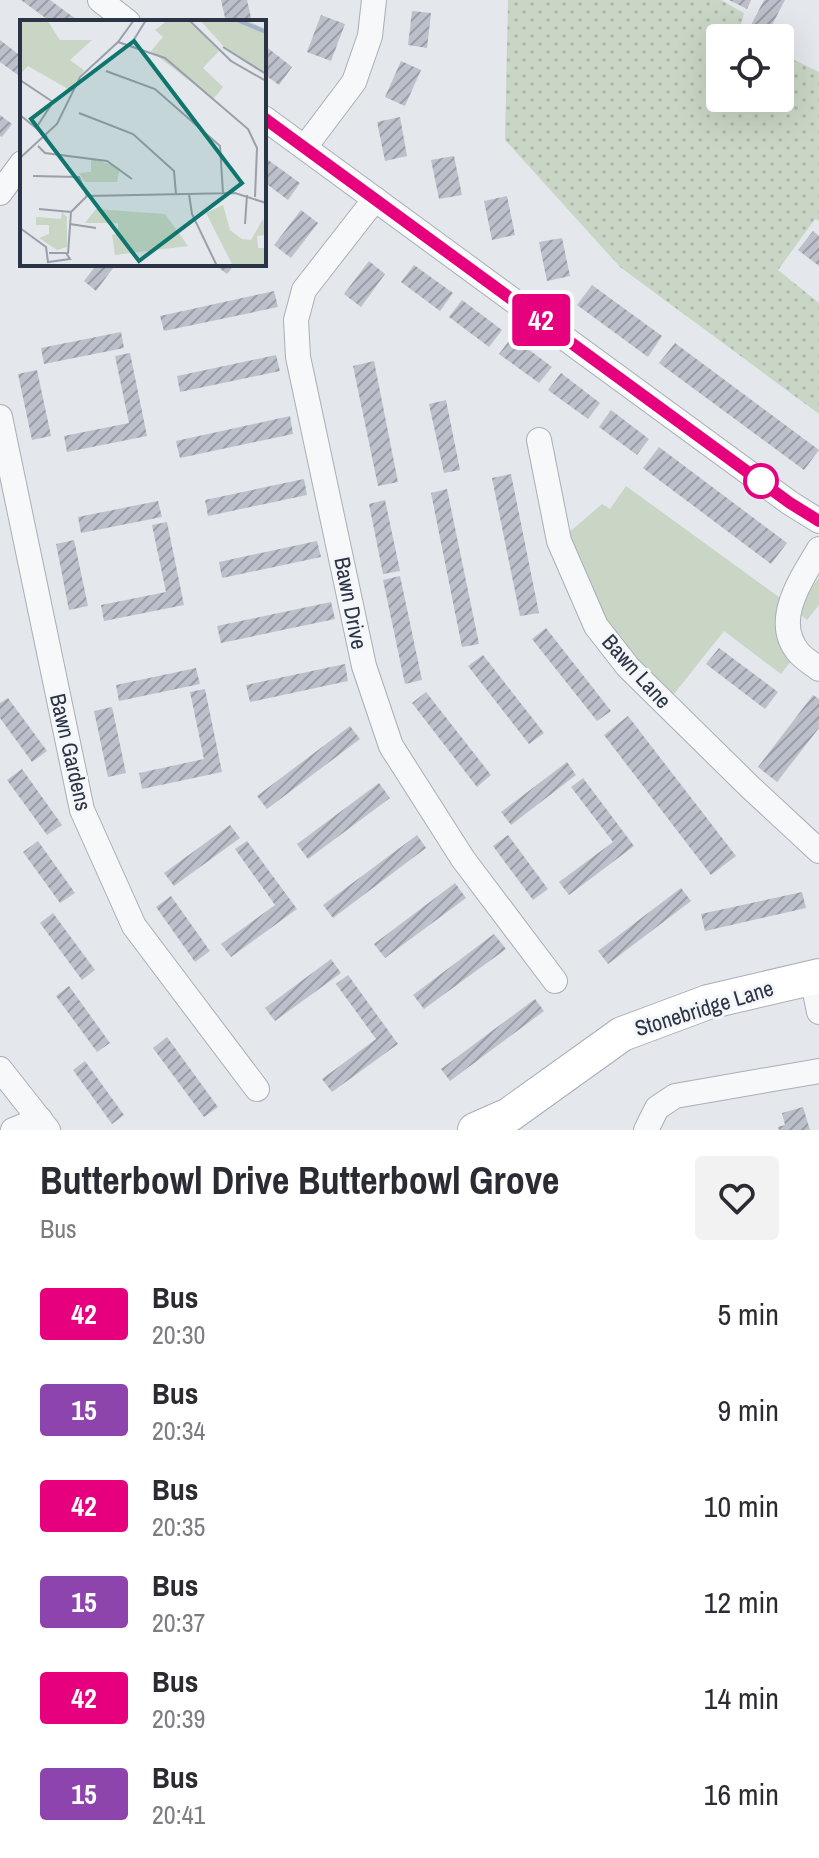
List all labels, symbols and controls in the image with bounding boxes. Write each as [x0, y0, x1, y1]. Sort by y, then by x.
inset map [20, 20, 266, 266]
map controls [706, 24, 794, 112]
button: locate [706, 24, 794, 112]
line badge: 42 [505, 294, 577, 346]
text: 42 [528, 301, 554, 339]
unlabelled marker [744, 464, 778, 498]
street label: Bawn Drive [327, 554, 375, 652]
street label: Bawn Lane [596, 627, 678, 715]
street label: Bawn Gardens [43, 690, 99, 814]
street label: Stonebridge Lane [631, 973, 777, 1043]
text: Butterbowl Drive Butterbowl Grove [40, 1155, 559, 1206]
button: heart [695, 1156, 779, 1240]
text: Bus [40, 1211, 77, 1246]
text: Bus [152, 1277, 198, 1317]
text: 5 min [717, 1294, 779, 1334]
text: 42 [71, 1295, 97, 1333]
text: 20:30 [152, 1317, 205, 1352]
text: Bus [152, 1373, 198, 1413]
text: 9 min [717, 1390, 779, 1430]
text: 15 [71, 1391, 97, 1429]
text: 20:34 [152, 1413, 205, 1448]
text: Bus [152, 1469, 198, 1509]
text: 10 min [704, 1486, 779, 1526]
text: 42 [71, 1487, 97, 1525]
text: 20:35 [152, 1509, 205, 1544]
text: Bus [152, 1565, 198, 1605]
text: 12 min [704, 1582, 779, 1622]
text: 15 [71, 1583, 97, 1621]
text: 20:37 [152, 1605, 205, 1640]
text: Bus [152, 1661, 198, 1701]
text: 14 min [704, 1678, 779, 1718]
text: 42 [71, 1679, 97, 1717]
text: 20:39 [152, 1701, 205, 1736]
text: Bus [152, 1757, 198, 1797]
text: 16 min [704, 1774, 779, 1814]
text: 15 [71, 1775, 97, 1813]
text: 20:41 [152, 1797, 205, 1832]

